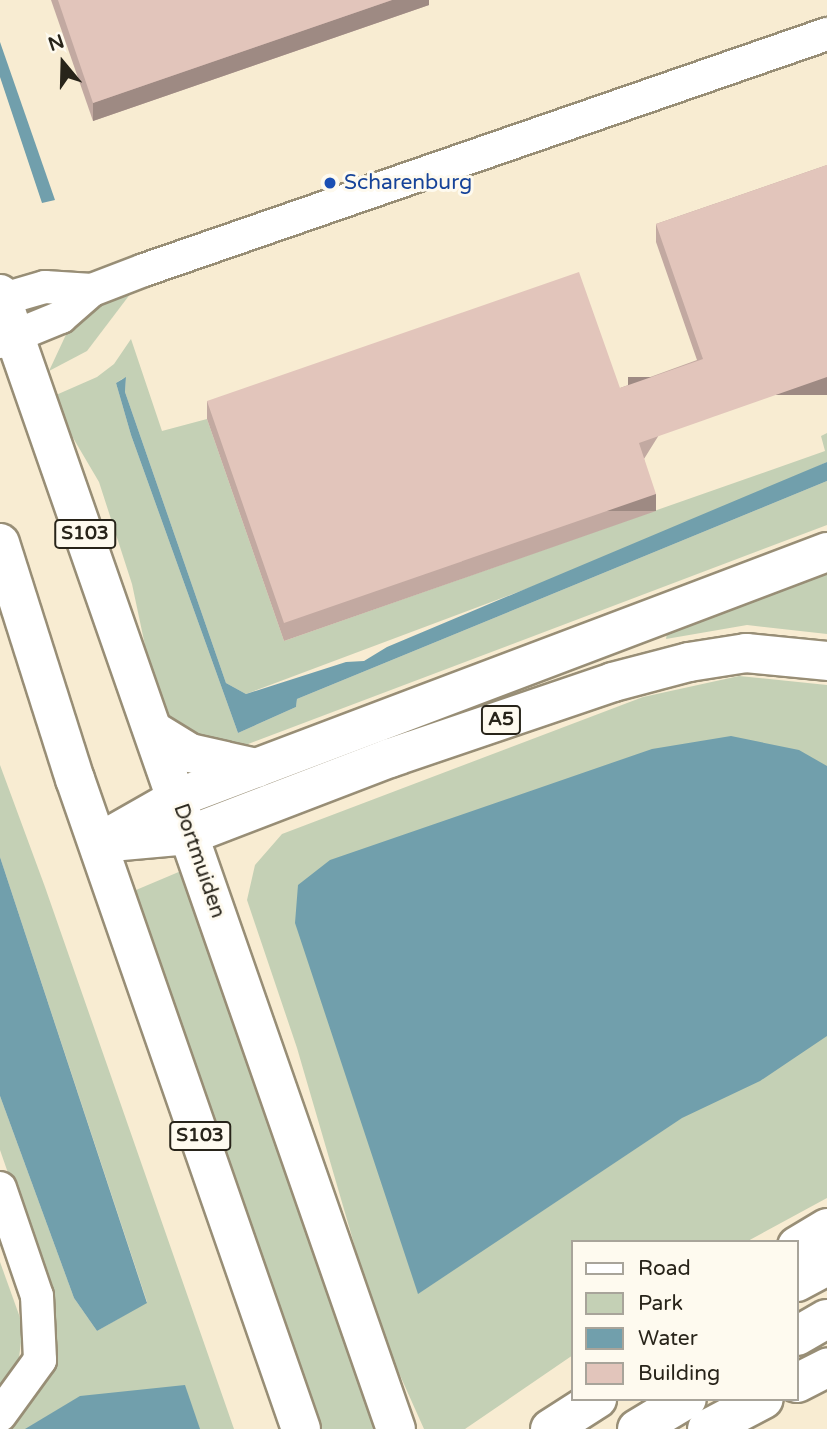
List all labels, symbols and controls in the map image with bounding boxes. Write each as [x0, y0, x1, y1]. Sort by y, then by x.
north arrow [28, 28, 98, 98]
text: N [45, 30, 67, 56]
place label: Scharenburg [344, 170, 472, 196]
marker: Scharenburg [322, 175, 338, 191]
road number: S103 [54, 519, 116, 550]
road number: A5 [480, 705, 522, 736]
street label: Dortmuiden [168, 800, 230, 922]
road number: S103 [168, 1120, 232, 1152]
legend [572, 1240, 799, 1401]
text: Road [638, 1256, 691, 1281]
text: Park [638, 1291, 683, 1316]
text: Water [638, 1326, 698, 1351]
text: Building [638, 1361, 720, 1386]

